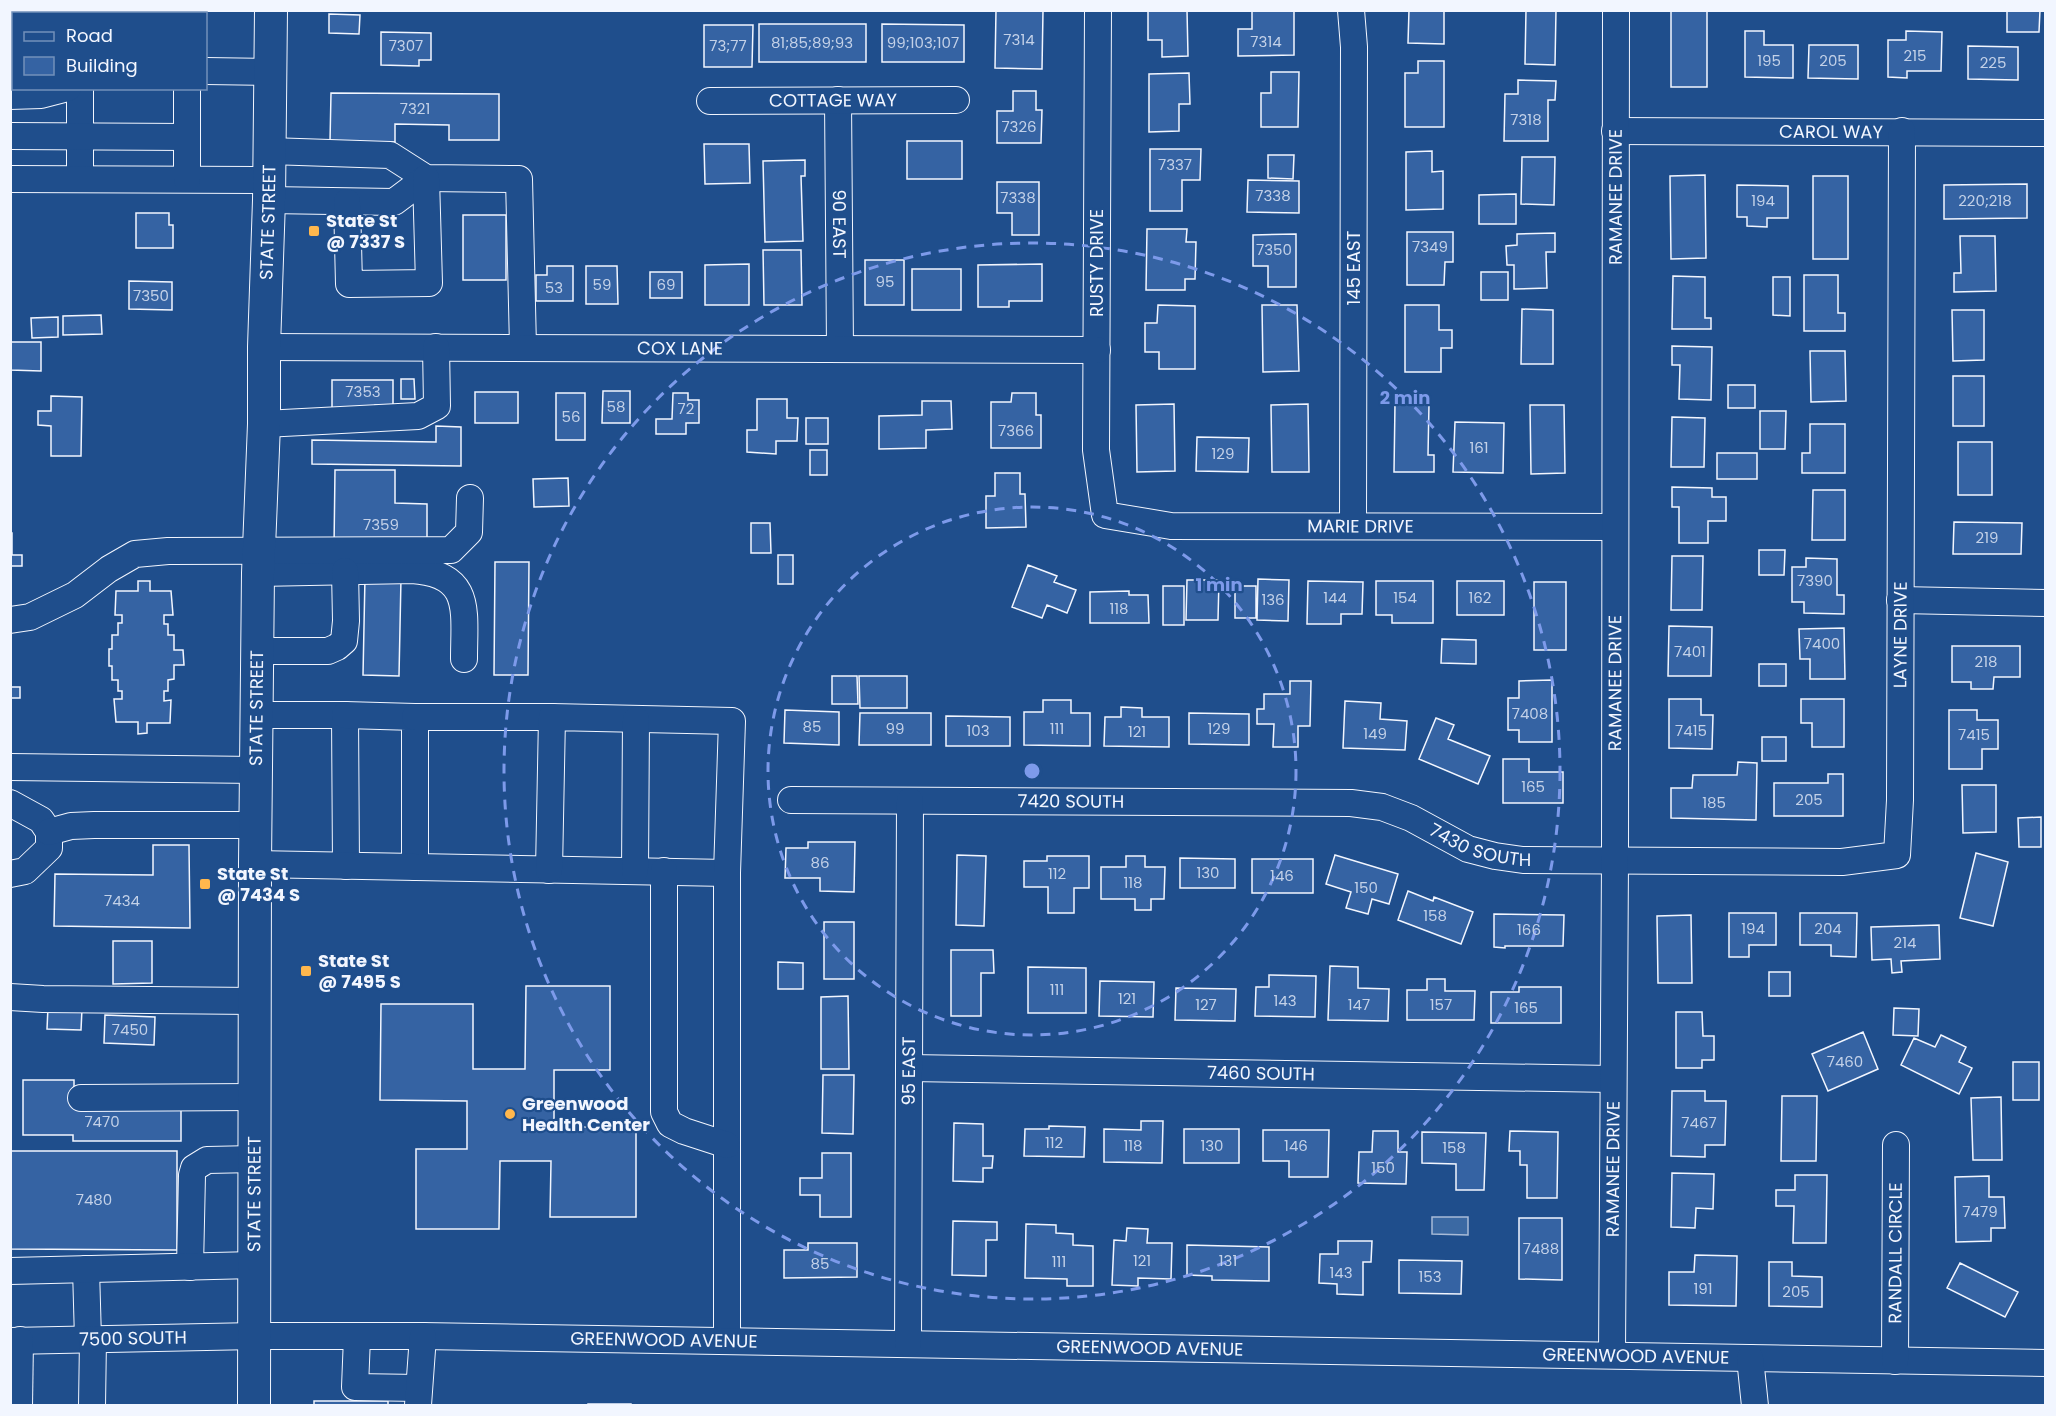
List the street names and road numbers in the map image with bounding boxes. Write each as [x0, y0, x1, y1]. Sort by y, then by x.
street label: COTTAGE WAY [769, 87, 898, 113]
street label: CAROL WAY [1779, 119, 1884, 144]
street label: RAMANEE DRIVE [1603, 129, 1628, 265]
street label: STATE STREET [253, 164, 281, 280]
street label: 90 EAST [827, 189, 852, 259]
street label: RUSTY DRIVE [1084, 209, 1109, 317]
street label: 145 EAST [1341, 230, 1366, 305]
street label: COX LANE [637, 335, 723, 361]
street label: MARIE DRIVE [1307, 513, 1414, 539]
street label: LAYNE DRIVE [1887, 582, 1913, 688]
street label: RAMANEE DRIVE [1602, 615, 1627, 751]
street label: STATE STREET [243, 650, 269, 766]
street label: 7420 SOUTH [1018, 788, 1124, 814]
street label: 7430 SOUTH [1425, 817, 1531, 872]
street label: 95 EAST [896, 1036, 921, 1106]
street label: 7460 SOUTH [1207, 1060, 1315, 1086]
street label: RAMANEE DRIVE [1600, 1101, 1626, 1237]
street label: STATE STREET [241, 1136, 266, 1252]
street label: RANDALL CIRCLE [1882, 1182, 1908, 1324]
street label: 7500 SOUTH [79, 1324, 187, 1352]
street label: GREENWOOD AVENUE [570, 1325, 758, 1354]
street label: GREENWOOD AVENUE [1056, 1334, 1244, 1362]
street label: GREENWOOD AVENUE [1542, 1342, 1730, 1370]

